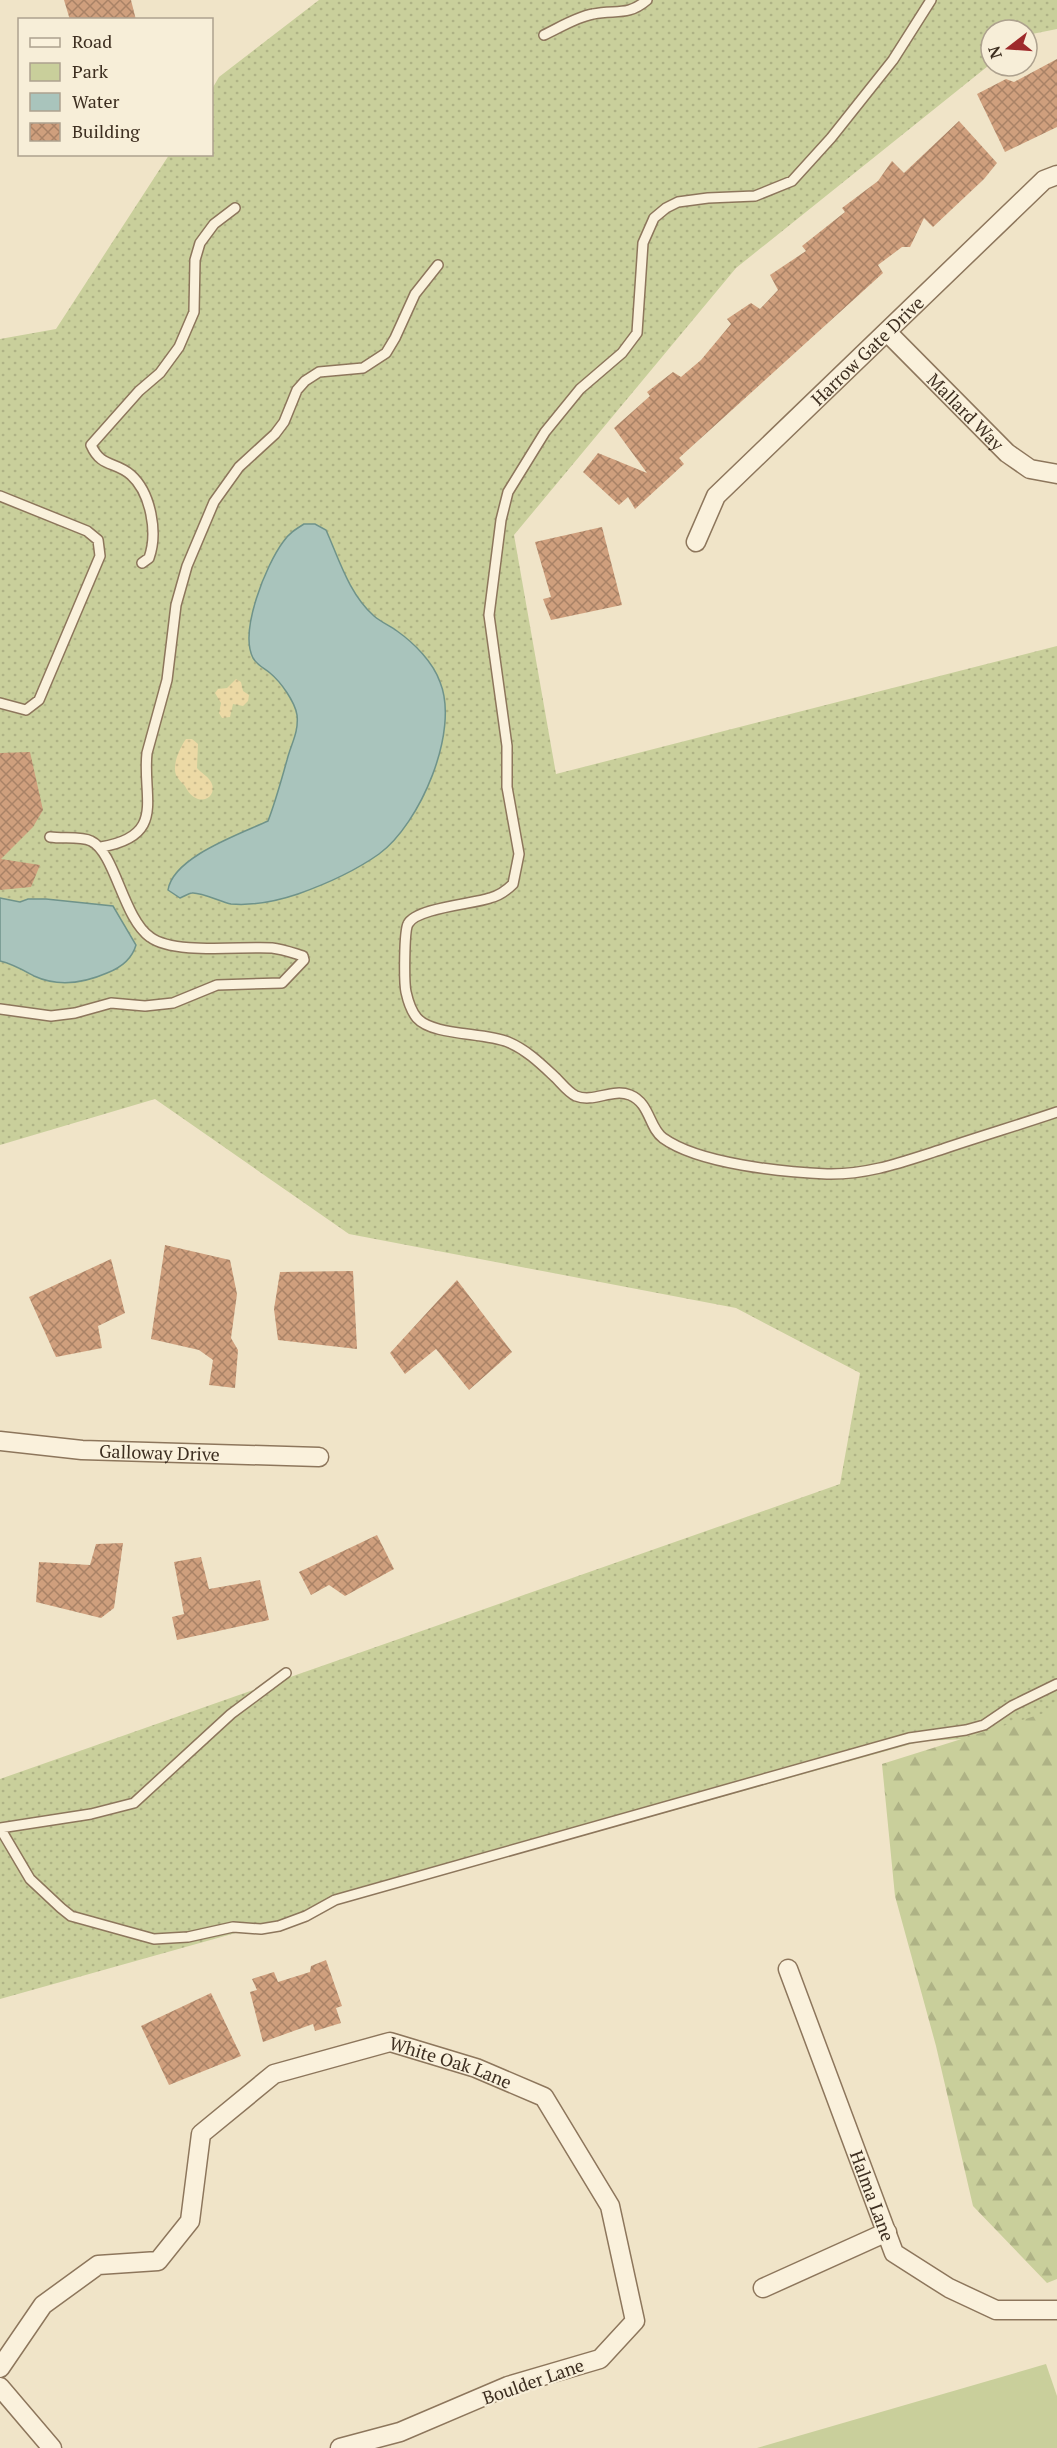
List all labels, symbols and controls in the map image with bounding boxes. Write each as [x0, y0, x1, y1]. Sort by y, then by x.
legend [18, 18, 213, 156]
north arrow [979, 18, 1039, 78]
text: Road [72, 29, 112, 53]
text: N [982, 43, 1007, 61]
text: Park [72, 59, 109, 83]
text: Water [72, 89, 119, 113]
text: Building [72, 119, 140, 143]
street label: Harrow Gate Drive [806, 290, 929, 410]
street label: Mallard Way [922, 368, 1010, 456]
street label: Galloway Drive [99, 1439, 220, 1466]
street label: White Oak Lane [386, 2030, 516, 2094]
street label: Halma Lane [845, 2147, 901, 2245]
street label: Boulder Lane [479, 2352, 587, 2410]

